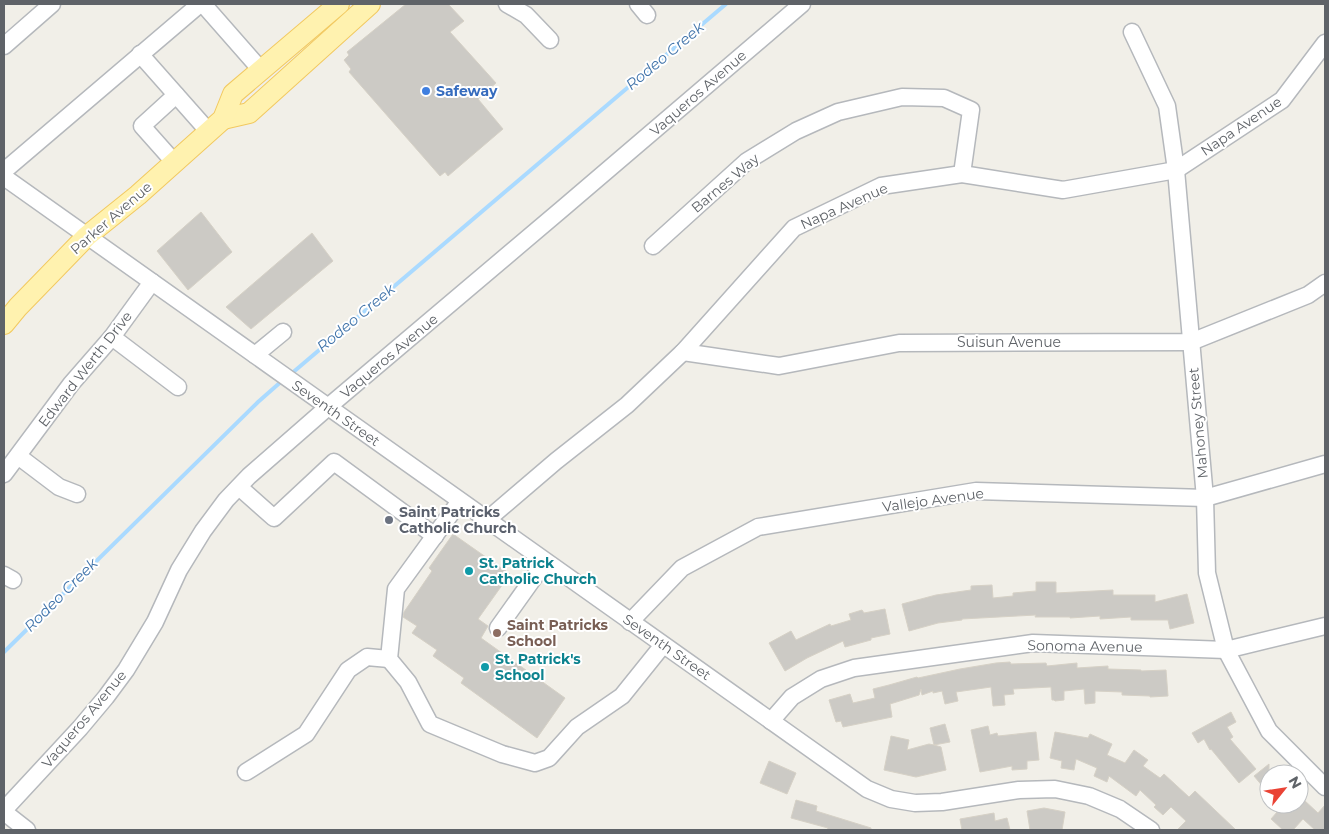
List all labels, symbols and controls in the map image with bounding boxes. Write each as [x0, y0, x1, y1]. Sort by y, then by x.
water label: Rodeo Creek [622, 17, 709, 94]
street label: Vaqueros Avenue [646, 46, 750, 140]
place label: Safeway [436, 82, 498, 100]
marker: Safeway [420, 85, 432, 97]
street label: Napa Avenue [1197, 92, 1285, 160]
street label: Barnes Way [687, 149, 763, 217]
street label: Parker Avenue [67, 178, 155, 258]
street label: Napa Avenue [797, 179, 891, 233]
water label: Rodeo Creek [313, 279, 400, 356]
street label: Edward Werth Drive [34, 307, 136, 431]
street label: Vaqueros Avenue [336, 310, 442, 402]
street label: Suisun Avenue [957, 333, 1061, 351]
street label: Mahoney Street [1184, 366, 1212, 479]
street label: Seventh Street [288, 376, 384, 450]
street label: Vallejo Avenue [881, 484, 985, 516]
place label: Saint Patricks Catholic Church [399, 503, 517, 537]
marker: Saint Patricks Catholic Church [383, 514, 395, 526]
water label: Rodeo Creek [20, 553, 102, 635]
place label: St. Patrick Catholic Church [479, 554, 597, 588]
marker: St. Patrick Catholic Church [463, 565, 475, 577]
street label: Seventh Street [619, 610, 715, 684]
place label: Saint Patricks School [507, 616, 609, 650]
marker: Saint Patricks School [491, 627, 503, 639]
street label: Sonoma Avenue [1027, 636, 1143, 656]
place label: St. Patrick's School [495, 650, 581, 684]
marker: St. Patrick's School [479, 661, 491, 673]
street label: Vaqueros Avenue [38, 666, 130, 772]
north arrow [1259, 764, 1309, 814]
text: N [1285, 773, 1306, 792]

